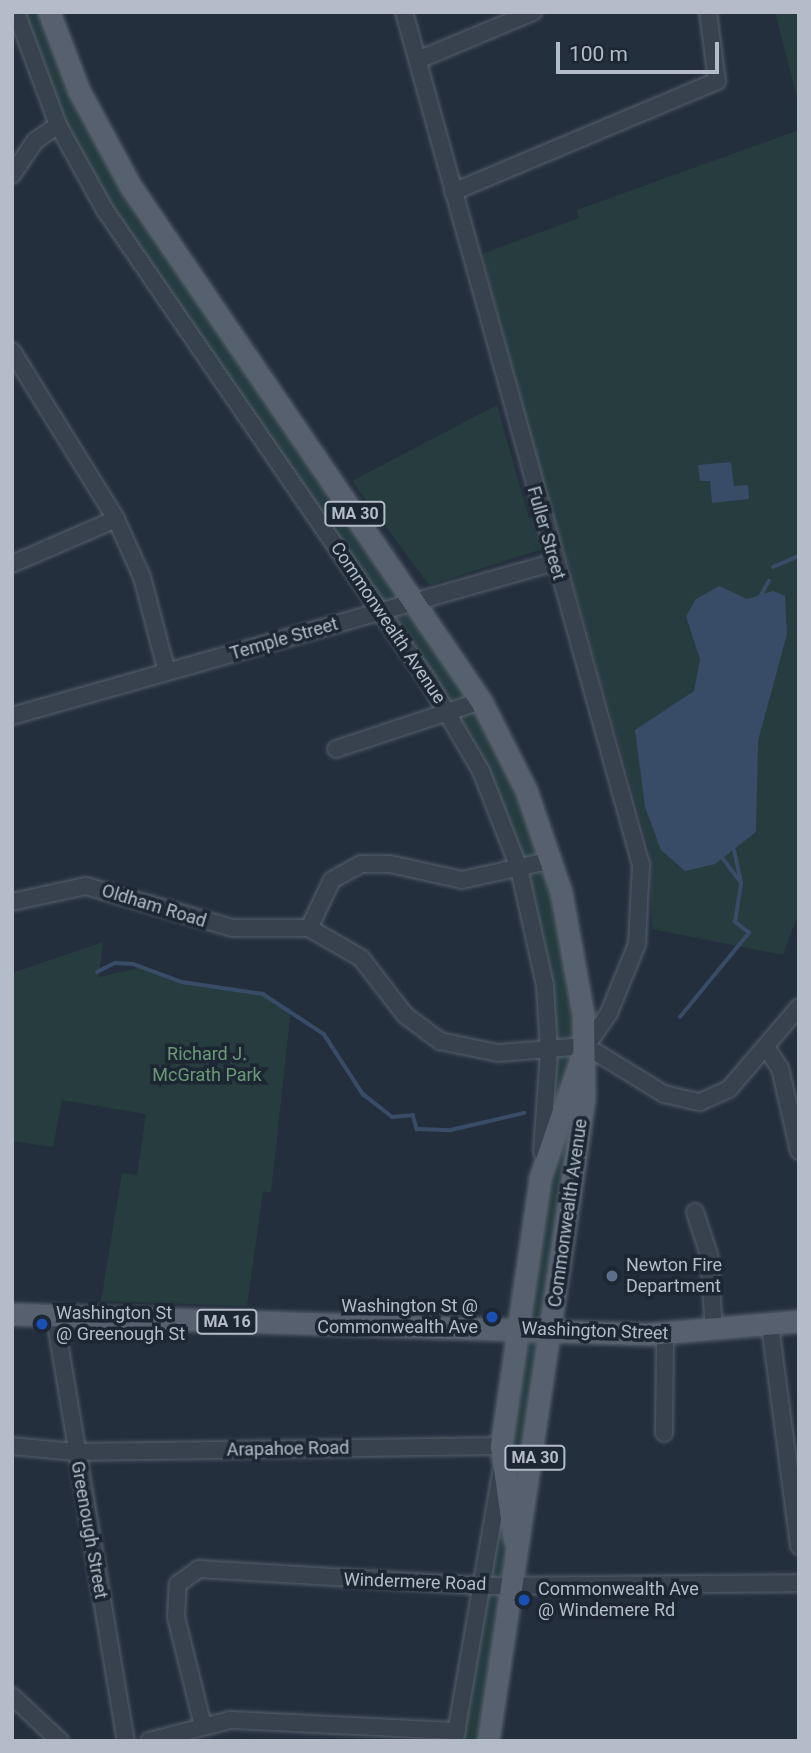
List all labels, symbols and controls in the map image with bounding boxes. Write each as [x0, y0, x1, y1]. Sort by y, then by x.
scale bar [559, 28, 722, 72]
text: 100 m [569, 42, 628, 66]
street label: Fuller Street [522, 484, 570, 582]
road number: MA 30 [324, 502, 386, 526]
street label: Commonwealth Avenue [326, 538, 450, 708]
street label: Temple Street [228, 613, 340, 665]
street label: Oldham Road [99, 880, 209, 932]
park label: Richard J. McGrath Park [152, 1044, 262, 1086]
street label: Commonwealth Avenue [544, 1117, 592, 1309]
place label: Newton Fire Department [626, 1255, 722, 1298]
marker: Newton Fire Department [604, 1268, 620, 1284]
place label: Washington St @ Commonwealth Ave [317, 1296, 478, 1338]
place label: Washington St @ Greenough St [56, 1303, 185, 1346]
marker: Washington St @ Commonwealth Ave [484, 1309, 500, 1325]
road number: MA 16 [196, 1310, 258, 1334]
marker: Washington St @ Greenough St [34, 1316, 50, 1332]
street label: Washington Street [521, 1318, 669, 1344]
street label: Arapahoe Road [226, 1437, 350, 1461]
road number: MA 30 [504, 1446, 566, 1470]
street label: Greenough Street [66, 1459, 112, 1601]
street label: Windermere Road [343, 1569, 487, 1595]
place label: Commonwealth Ave @ Windemere Rd [538, 1579, 699, 1622]
marker: Commonwealth Ave @ Windemere Rd [516, 1592, 532, 1608]

